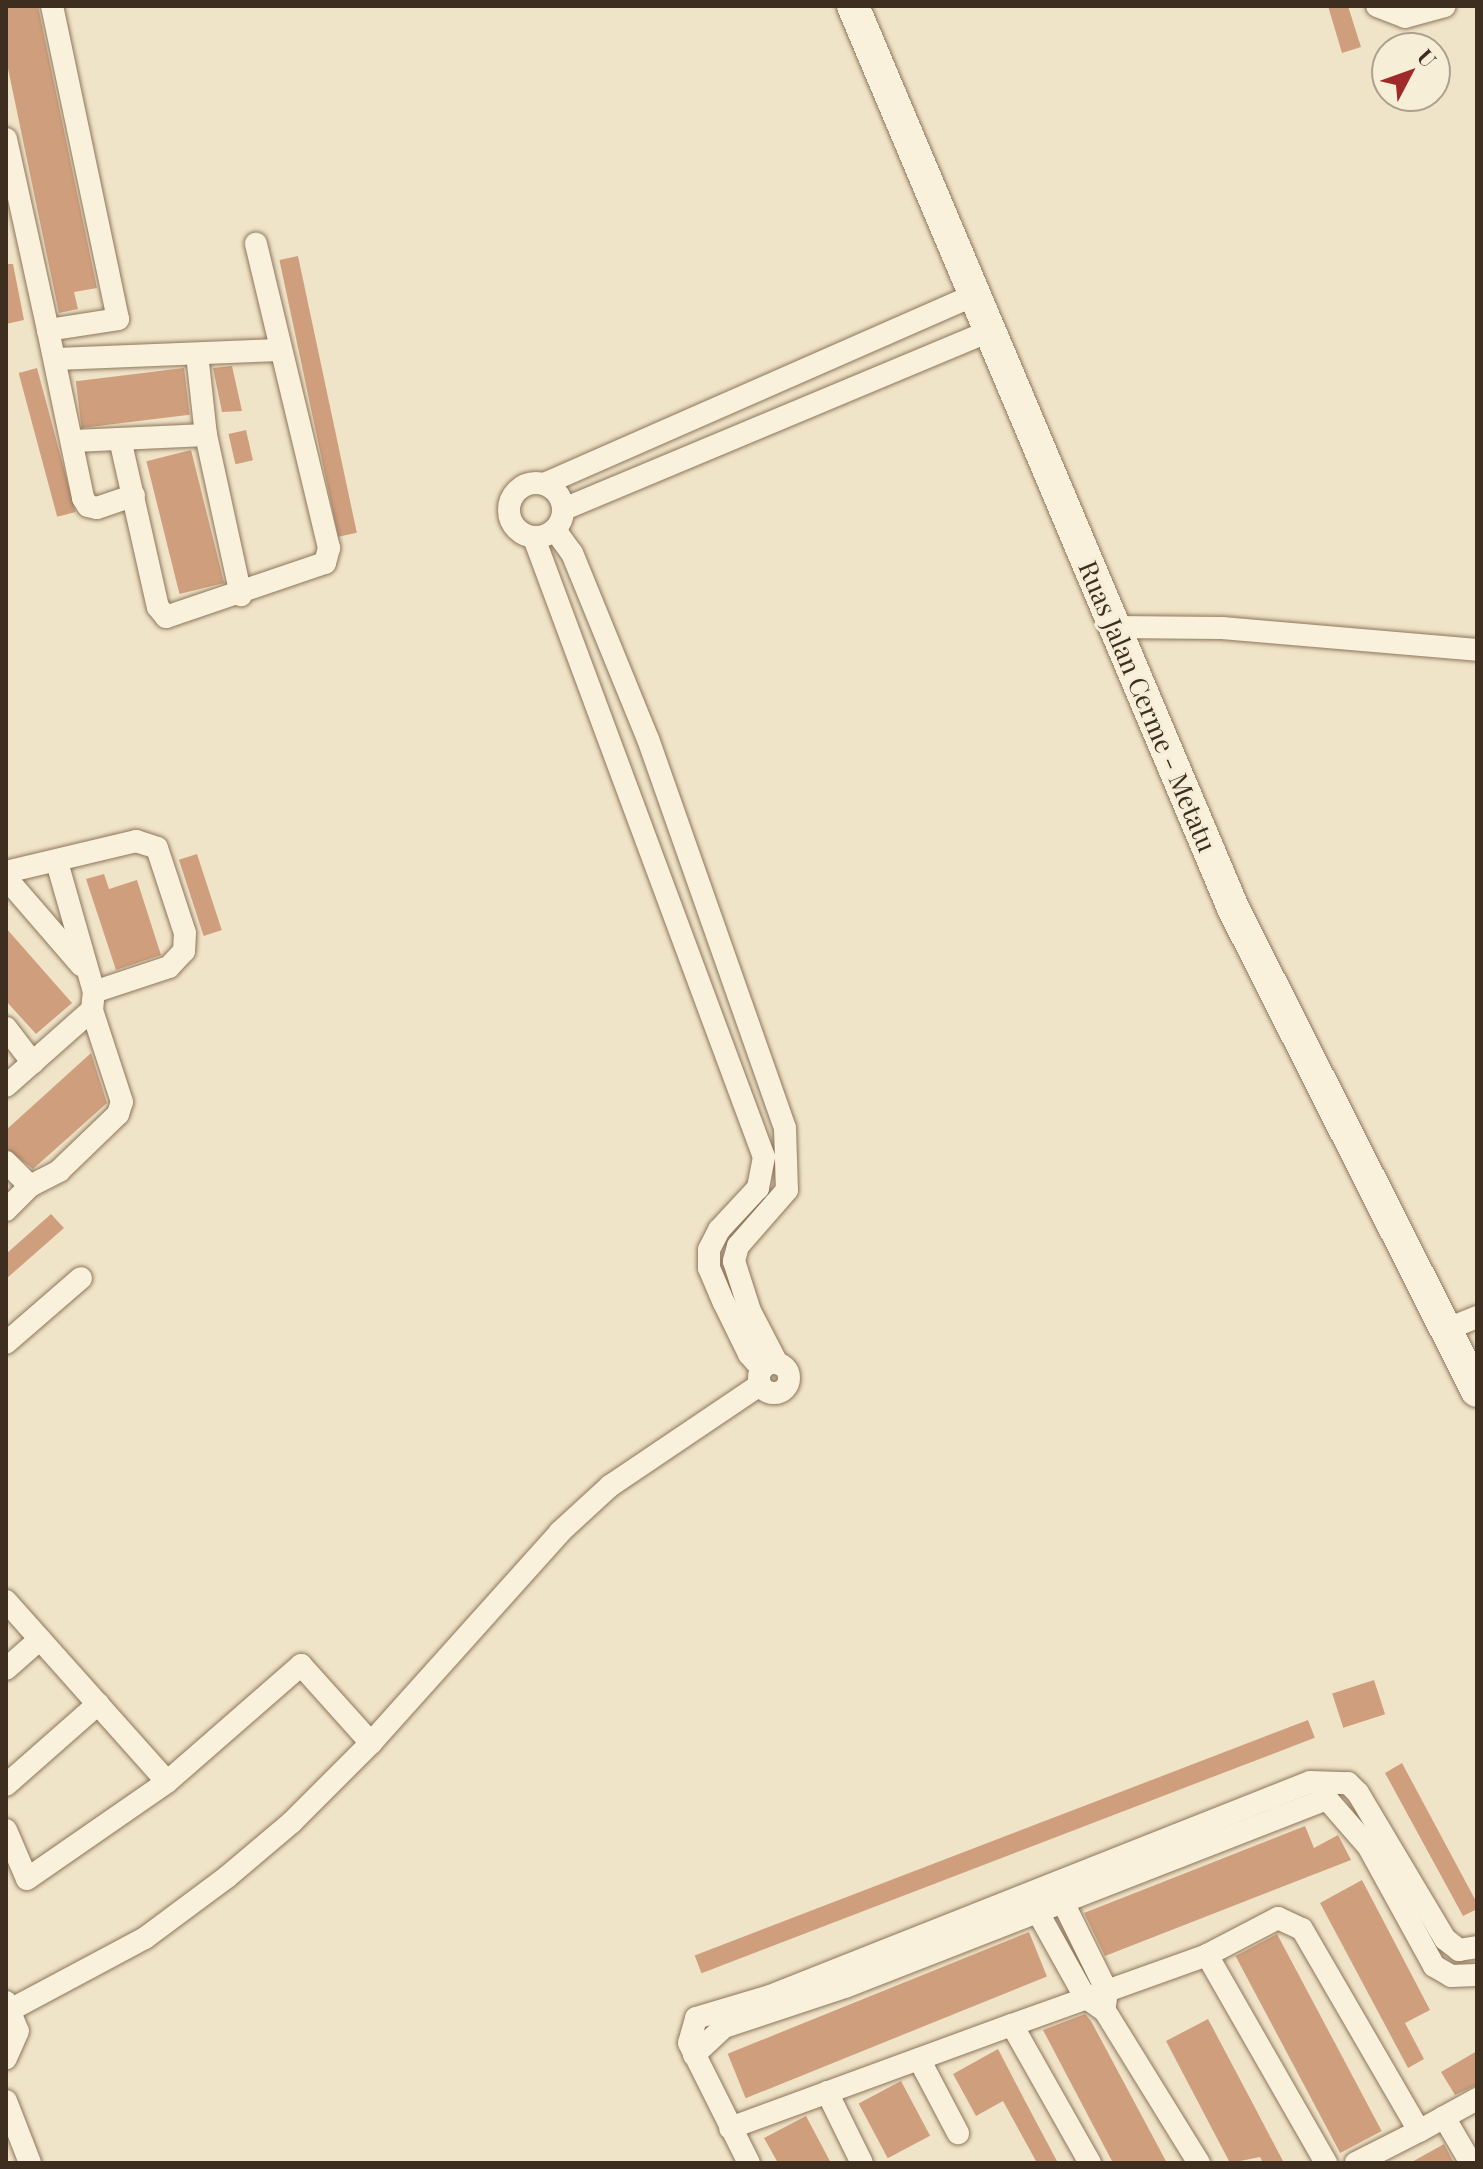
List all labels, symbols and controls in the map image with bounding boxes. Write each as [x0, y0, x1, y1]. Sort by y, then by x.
north arrow [1371, 32, 1451, 112]
text: U [1411, 42, 1444, 73]
street label: Ruas Jalan Cerme - Metatu [1073, 556, 1223, 856]

